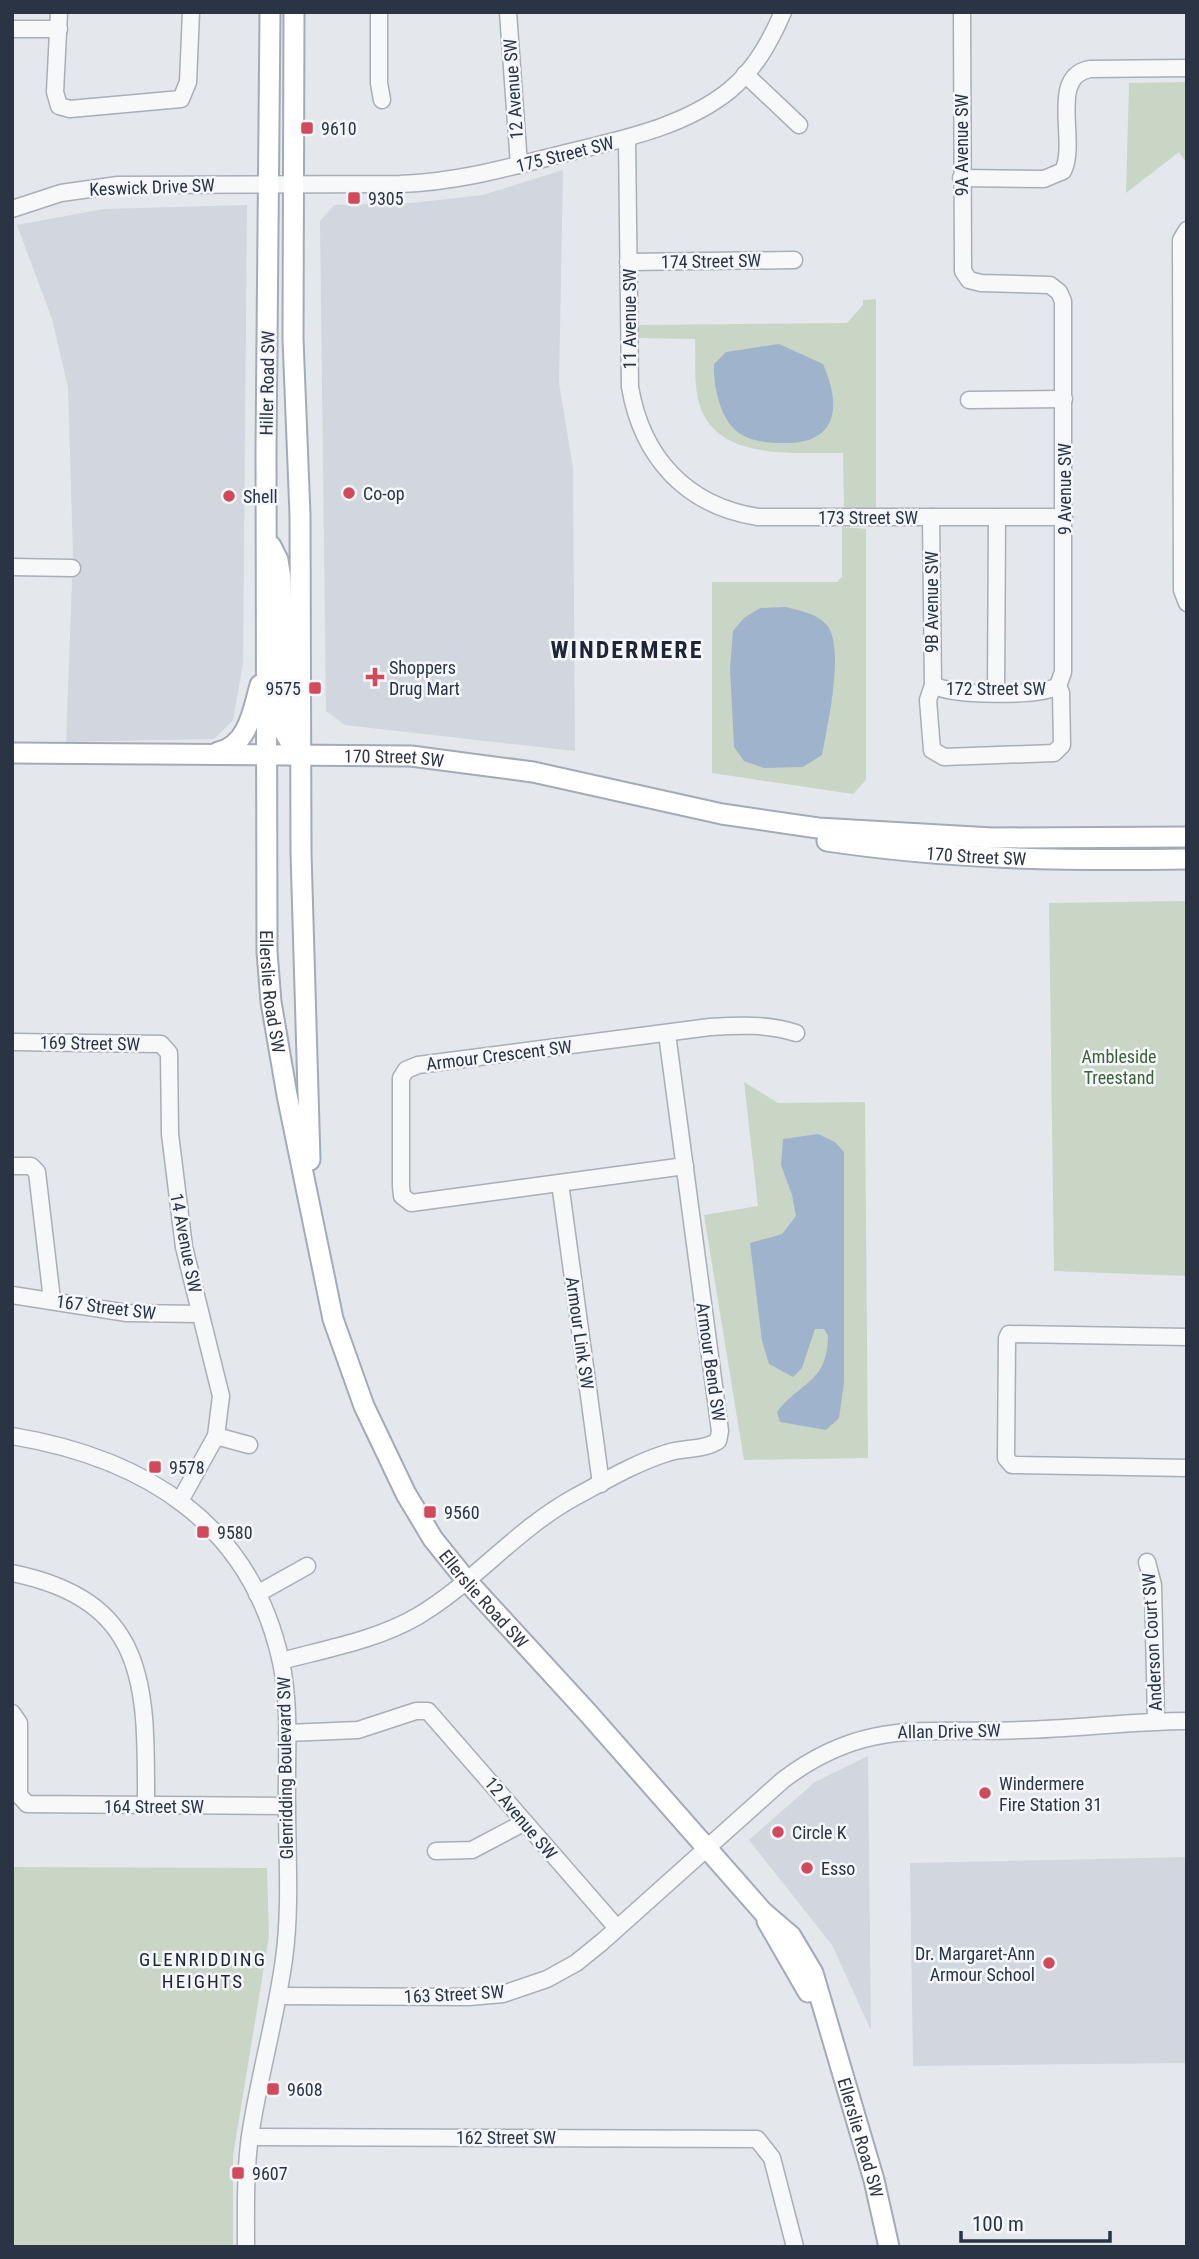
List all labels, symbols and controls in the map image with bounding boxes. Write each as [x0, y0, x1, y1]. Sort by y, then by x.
street label: 12 Avenue SW [499, 38, 527, 140]
street label: 9A Avenue SW [951, 94, 972, 196]
place label: 9610 [321, 118, 357, 139]
marker: 9610 [299, 120, 315, 136]
street label: 175 Street SW [514, 132, 616, 176]
street label: Keswick Drive SW [89, 174, 215, 200]
place label: 9305 [368, 188, 404, 209]
marker: 9305 [346, 190, 362, 206]
street label: 174 Street SW [661, 250, 762, 272]
street label: 11 Avenue SW [619, 268, 640, 369]
street label: Hiller Road SW [256, 330, 278, 436]
street label: 9 Avenue SW [1054, 443, 1075, 535]
place label: Co-op [363, 483, 405, 504]
marker: Co-op [341, 485, 357, 501]
place label: Shell [243, 486, 278, 507]
marker: Shell [221, 488, 237, 504]
street label: 173 Street SW [818, 507, 918, 528]
street label: 9B Avenue SW [921, 551, 942, 653]
district label: WINDERMERE [551, 636, 703, 664]
place label: Shoppers Drug Mart [389, 657, 460, 699]
marker: Shoppers Drug Mart [367, 669, 383, 685]
place label: 9575 [265, 678, 301, 699]
street label: 172 Street SW [946, 678, 1046, 699]
marker: 9575 [307, 680, 323, 696]
street label: 170 Street SW [344, 745, 445, 771]
street label: 170 Street SW [925, 842, 1027, 869]
street label: Ellerslie Road SW [256, 930, 290, 1055]
street label: 169 Street SW [40, 1032, 141, 1054]
street label: Armour Crescent SW [425, 1036, 573, 1074]
park label: Ambleside Treestand [1081, 1046, 1157, 1088]
street label: 14 Avenue SW [166, 1191, 206, 1295]
street label: Armour Link SW [562, 1275, 598, 1391]
street label: 167 Street SW [55, 1290, 157, 1324]
street label: Armour Bend SW [692, 1301, 730, 1423]
place label: 9578 [169, 1457, 205, 1478]
marker: 9578 [147, 1459, 163, 1475]
place label: 9560 [444, 1502, 480, 1523]
marker: 9560 [422, 1504, 438, 1520]
place label: 9580 [217, 1522, 253, 1543]
marker: 9580 [195, 1524, 211, 1540]
street label: Ellerslie Road SW [435, 1545, 533, 1652]
street label: Anderson Court SW [1138, 1572, 1166, 1712]
street label: Glenridding Boulevard SW [273, 1676, 297, 1860]
street label: Allan Drive SW [897, 1720, 1001, 1742]
street label: 12 Avenue SW [481, 1773, 562, 1864]
place label: Windermere Fire Station 31 [999, 1773, 1102, 1815]
marker: Windermere Fire Station 31 [977, 1785, 993, 1801]
street label: 164 Street SW [104, 1796, 204, 1817]
place label: Circle K [792, 1822, 847, 1843]
marker: Circle K [770, 1824, 786, 1840]
place label: Esso [821, 1858, 855, 1879]
marker: Esso [799, 1860, 815, 1876]
place label: Dr. Margaret-Ann Armour School [915, 1943, 1035, 1985]
district label: GLENRIDDING HEIGHTS [139, 1948, 267, 1993]
marker: Dr. Margaret-Ann Armour School [1041, 1955, 1057, 1971]
street label: 163 Street SW [403, 1981, 505, 2007]
street label: Ellerslie Road SW [834, 2075, 888, 2200]
place label: 9608 [287, 2079, 323, 2100]
marker: 9608 [265, 2081, 281, 2097]
street label: 162 Street SW [456, 2127, 556, 2148]
place label: 9607 [252, 2163, 288, 2184]
marker: 9607 [230, 2165, 246, 2181]
scale bar [961, 2200, 1110, 2244]
text: 100 m [972, 2212, 1024, 2236]

